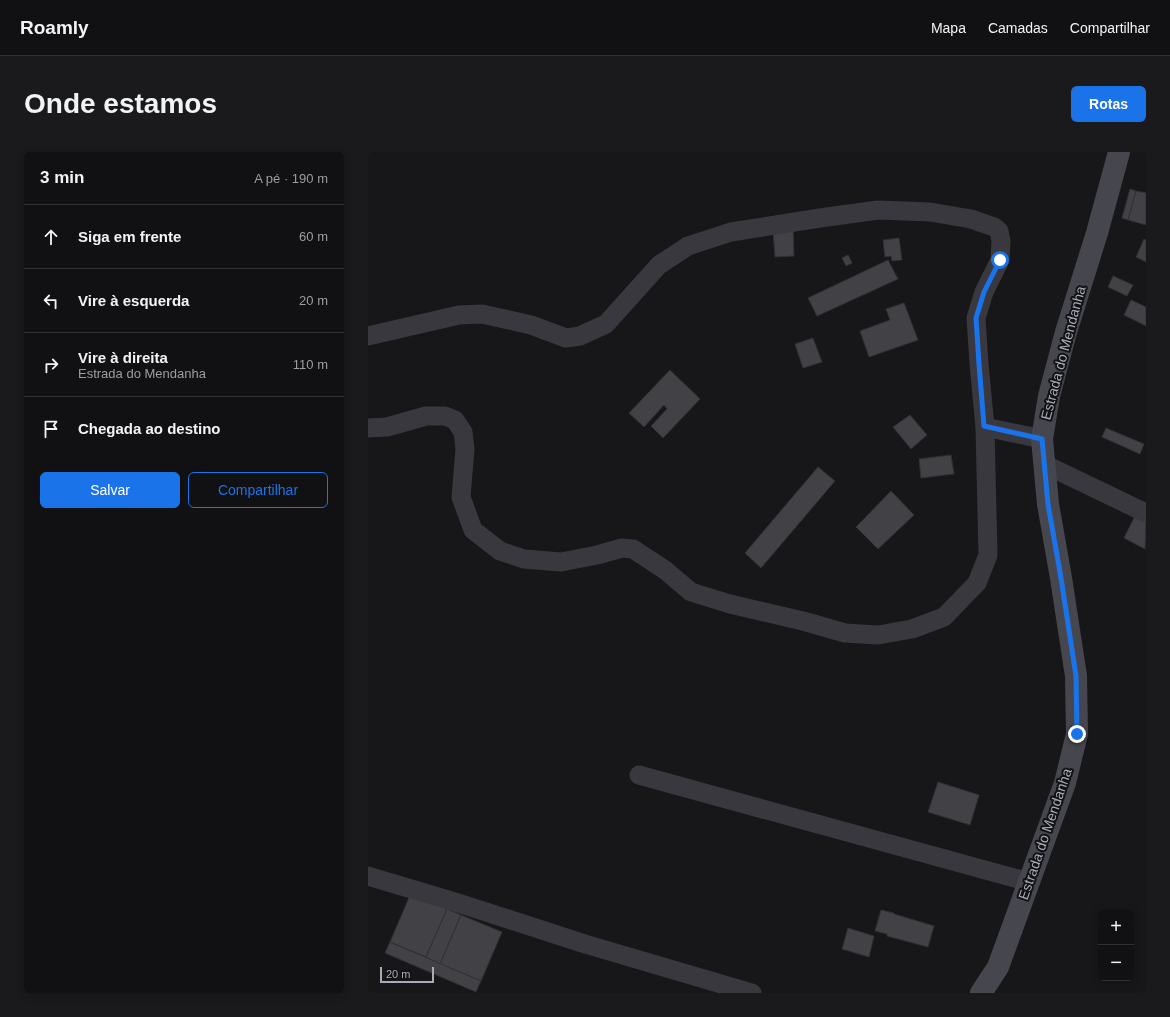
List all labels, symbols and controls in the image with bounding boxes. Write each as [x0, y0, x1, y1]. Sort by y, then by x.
text: Roamly [20, 17, 89, 38]
text: Mapa [931, 20, 966, 36]
text: Camadas [988, 20, 1048, 36]
text: Compartilhar [1070, 20, 1150, 36]
button: Rotas [1071, 86, 1146, 122]
text: Onde estamos [24, 88, 217, 119]
text: 3 min [40, 168, 84, 187]
text: A pé · 190 m [254, 171, 328, 186]
icon: ahead [40, 226, 62, 248]
text: Siga em frente [78, 228, 181, 245]
text: 60 m [299, 229, 328, 244]
route start [991, 251, 1009, 269]
street label: Estrada do Mendanha [1037, 284, 1089, 422]
icon: left [40, 290, 62, 312]
text: Vire à esquerda [78, 292, 189, 309]
text: 20 m [299, 293, 328, 308]
text: Vire à direita [78, 349, 168, 366]
icon: right [40, 354, 62, 376]
text: 110 m [293, 357, 328, 372]
text: Estrada do Mendanha [78, 366, 206, 381]
icon: arrive [40, 418, 62, 440]
text: Chegada ao destino [78, 420, 221, 437]
button: Salvar [40, 472, 180, 508]
button: Compartilhar [188, 472, 328, 508]
route end [1068, 725, 1086, 743]
street label: Estrada do Mendanha [1015, 766, 1075, 902]
map controls [1098, 909, 1134, 981]
button: + [1098, 909, 1134, 945]
button: − [1098, 945, 1134, 981]
scale bar [380, 965, 434, 984]
text: 20 m [386, 968, 410, 980]

